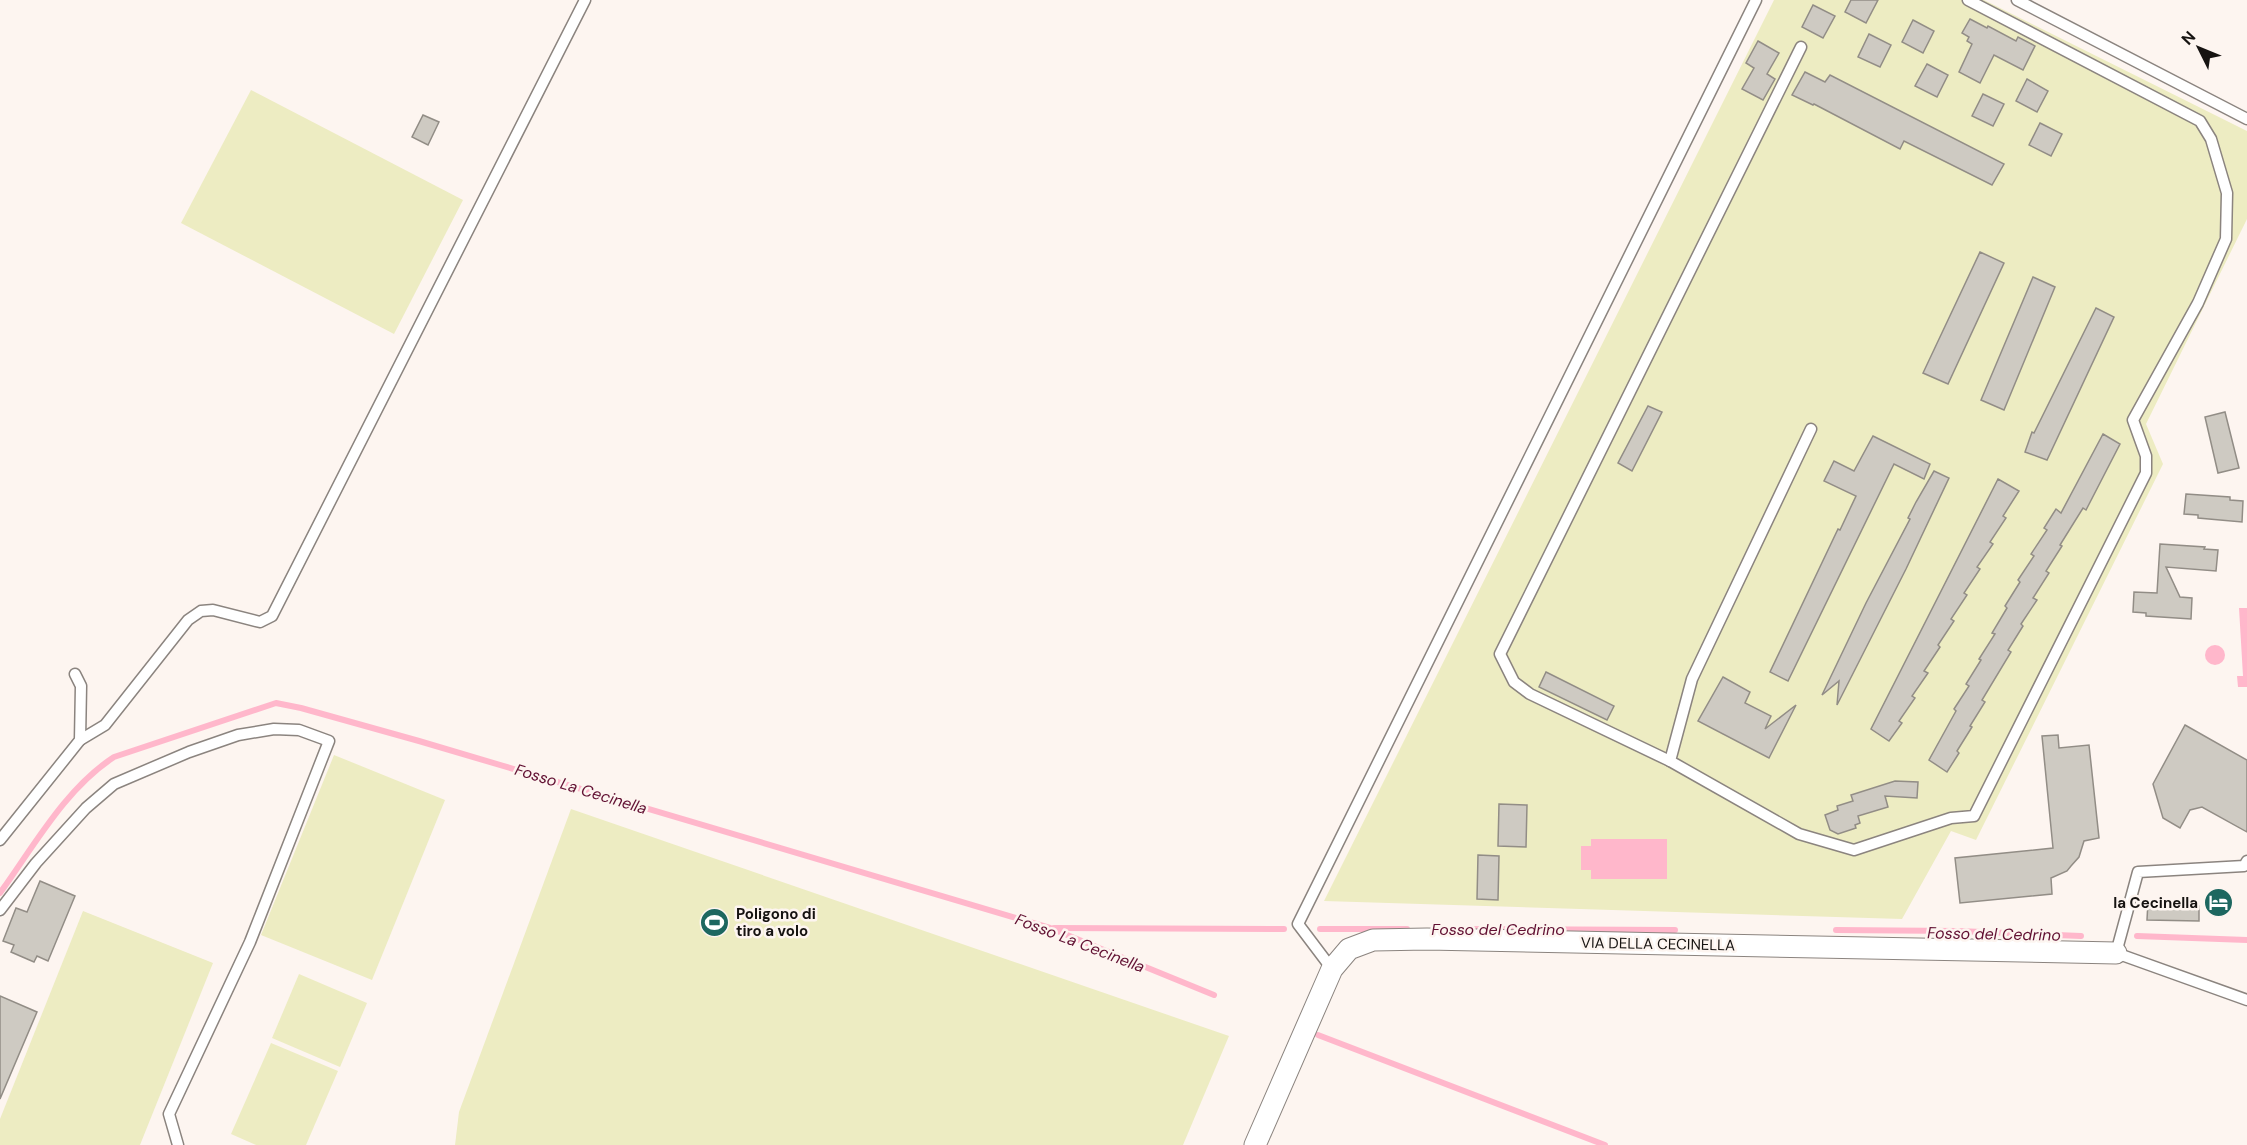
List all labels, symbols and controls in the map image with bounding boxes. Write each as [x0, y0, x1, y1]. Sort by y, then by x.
north arrow [2169, 18, 2229, 78]
text: N [2177, 27, 2200, 50]
water label: Fosso La Cecinella [512, 759, 650, 819]
hotel icon: la Cecinella [2203, 887, 2235, 919]
place label: la Cecinella [2113, 893, 2198, 913]
place label: Poligono di tiro a volo [736, 904, 816, 941]
sports icon: Poligono di tiro a volo [699, 907, 731, 939]
water label: Fosso La Cecinella [1012, 909, 1148, 977]
water label: Fosso del Cedrino [1431, 919, 1565, 940]
water label: Fosso del Cedrino [1927, 922, 2061, 946]
street label: VIA DELLA CECINELLA [1581, 933, 1735, 955]

